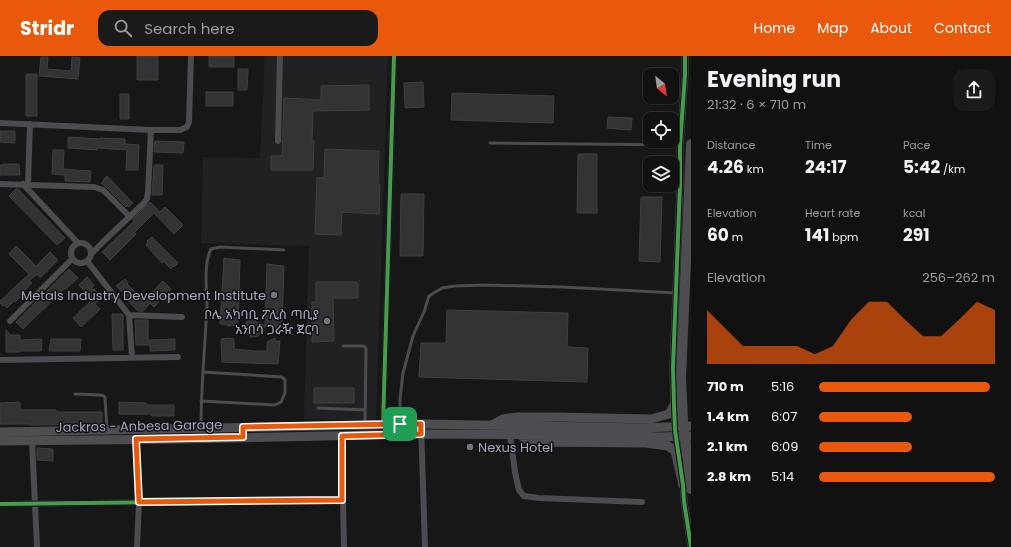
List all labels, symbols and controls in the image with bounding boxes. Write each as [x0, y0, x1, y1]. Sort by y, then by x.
search box [98, 10, 378, 46]
text: Stridr [20, 15, 74, 42]
icon: search [112, 17, 134, 39]
text: Search here [144, 18, 235, 39]
text: Home [753, 18, 795, 38]
text: Map [817, 18, 848, 38]
text: About [870, 18, 912, 38]
text: Contact [934, 18, 991, 38]
text: Evening run [707, 64, 841, 95]
north arrow [643, 68, 679, 104]
map controls [643, 68, 679, 192]
button: share [953, 69, 995, 111]
text: 21:32 · 6 × 710 m [707, 95, 806, 114]
button: locate [643, 112, 679, 148]
text: Distance [707, 137, 755, 153]
text: Time [805, 137, 832, 153]
text: Pace [903, 137, 930, 153]
text: 4.26 [707, 155, 744, 179]
text: 24:17 [805, 155, 847, 179]
text: 5:42 [903, 155, 940, 179]
button: layers [643, 156, 679, 192]
text: km [744, 161, 764, 177]
text: /km [940, 161, 965, 177]
text: Elevation [707, 205, 757, 221]
text: Heart rate [805, 205, 860, 221]
text: kcal [903, 205, 925, 221]
text: 60 [707, 223, 729, 247]
text: 141 [805, 223, 829, 247]
text: 291 [903, 223, 930, 247]
text: m [729, 229, 743, 245]
text: bpm [829, 229, 858, 245]
text: Elevation [707, 268, 766, 287]
text: 256–262 m [922, 268, 995, 287]
place label: Metals Industry Development Institute [21, 286, 266, 305]
marker: Metals Industry Development Institute [269, 290, 279, 300]
place label: ቦሌ አካባቢ ፖሊስ ጣቢያ አንበሳ ጋራዥ ጀርባ [204, 305, 319, 339]
marker: ቦሌ አካባቢ ፖሊስ ጣቢያ አንበሳ ጋራዥ ጀርባ [322, 316, 332, 326]
text: 710 m [707, 377, 744, 396]
text: 5:16 [771, 377, 794, 396]
pin [383, 407, 417, 441]
text: 1.4 km [707, 407, 749, 426]
text: 6:07 [771, 407, 797, 426]
icon: arrive [389, 413, 411, 435]
street label: Jackros - Anbesa Garage [56, 415, 222, 437]
text: 2.1 km [707, 437, 748, 456]
text: 6:09 [771, 437, 798, 456]
place label: Nexus Hotel [478, 438, 553, 457]
marker: Nexus Hotel [465, 442, 475, 452]
text: 2.8 km [707, 467, 751, 486]
text: 5:14 [771, 467, 794, 486]

